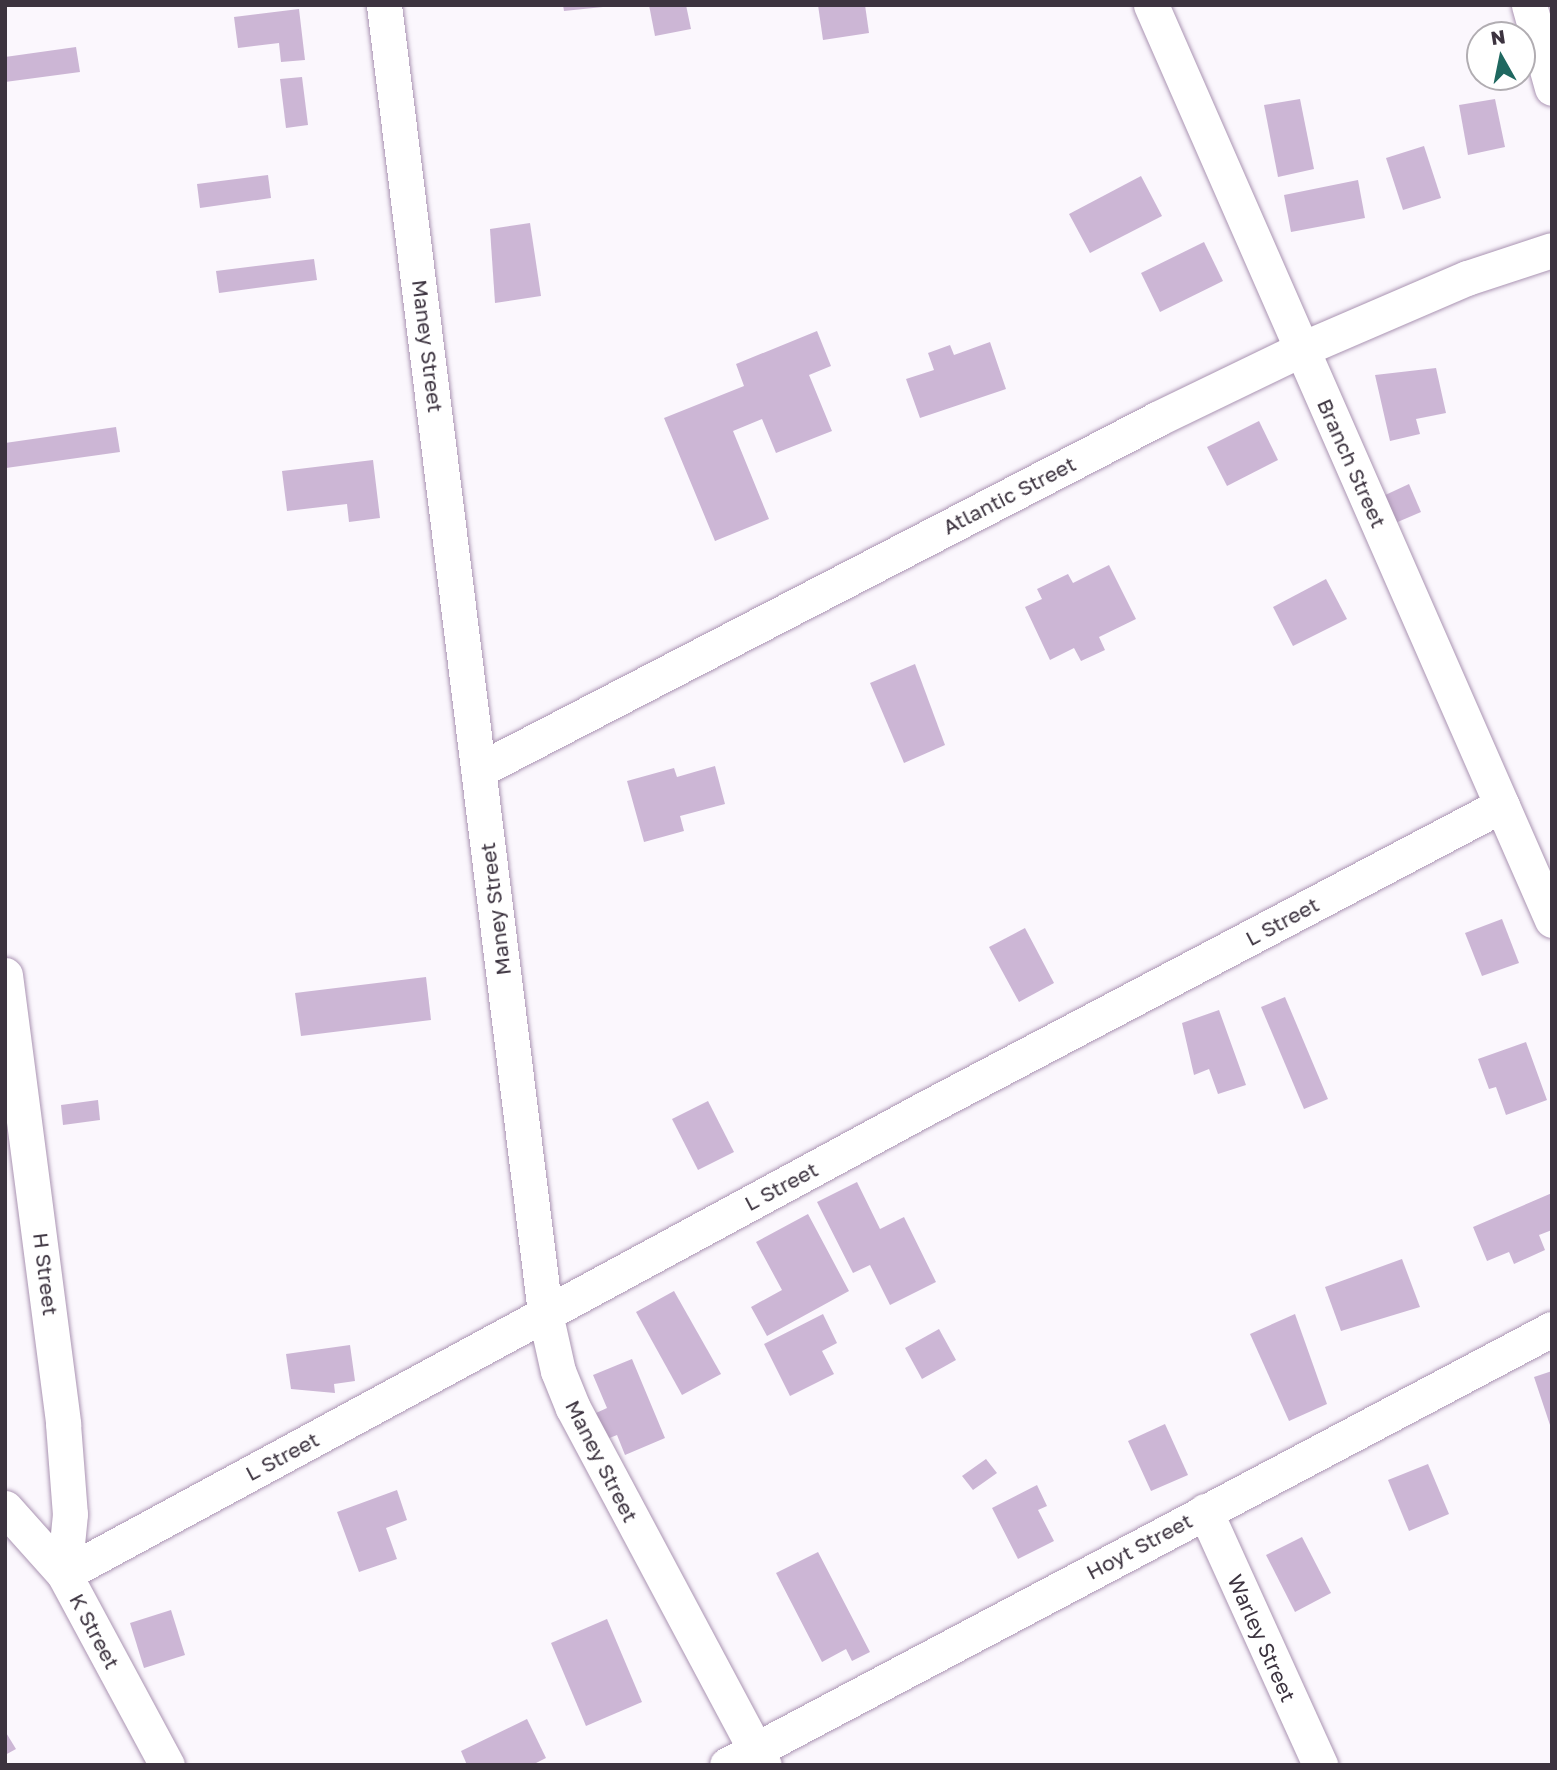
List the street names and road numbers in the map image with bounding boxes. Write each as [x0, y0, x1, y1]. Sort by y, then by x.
street label: Maney Street [407, 278, 449, 414]
street label: Branch Street [1312, 395, 1392, 531]
street label: Atlantic Street [938, 451, 1080, 539]
street label: Maney Street [474, 841, 516, 977]
street label: L Street [1241, 891, 1323, 951]
street label: L Street [740, 1156, 822, 1216]
street label: H Street [28, 1231, 64, 1317]
street label: Maney Street [560, 1396, 644, 1526]
street label: L Street [241, 1426, 323, 1486]
street label: Hoyt Street [1082, 1508, 1196, 1584]
street label: Warley Street [1223, 1570, 1301, 1706]
street label: K Street [65, 1589, 125, 1673]

